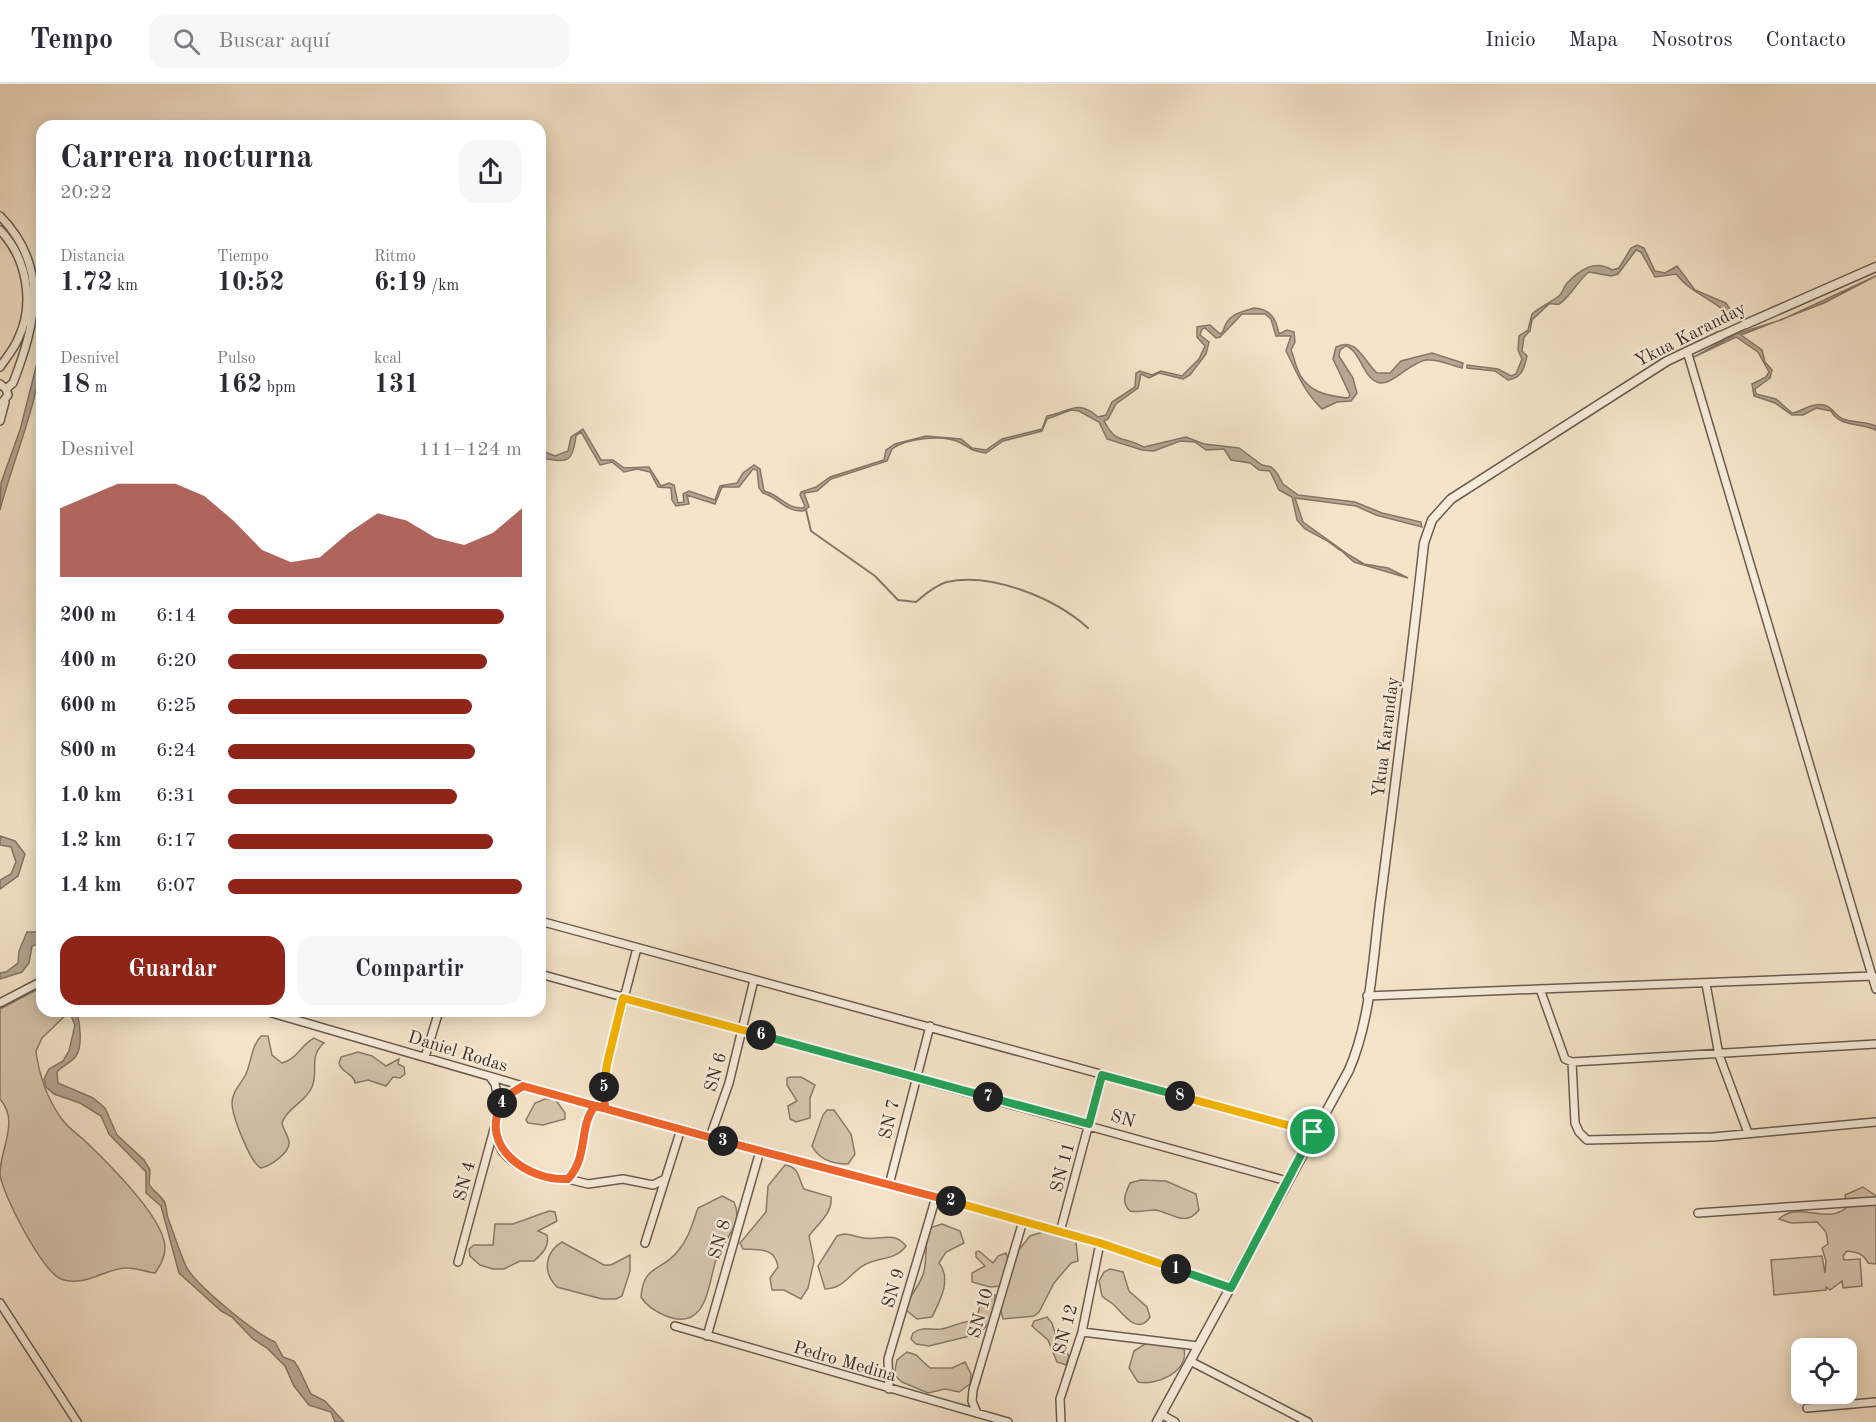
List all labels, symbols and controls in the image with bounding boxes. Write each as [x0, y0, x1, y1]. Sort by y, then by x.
search box [149, 14, 569, 68]
icon: search [170, 25, 203, 58]
text: Tempo [30, 27, 113, 55]
text: Buscar aquí [218, 30, 330, 52]
text: Inicio [1485, 30, 1536, 51]
text: Mapa [1569, 30, 1618, 51]
text: Nosotros [1651, 30, 1733, 51]
text: Contacto [1766, 30, 1846, 51]
button: share [459, 140, 522, 203]
text: Carrera nocturna [60, 142, 313, 175]
text: 20:22 [60, 183, 112, 203]
text: Distancia [60, 249, 125, 265]
text: Tiempo [217, 249, 269, 265]
text: Ritmo [374, 249, 416, 265]
text: 1.72 [60, 270, 113, 296]
text: 10:52 [217, 270, 285, 296]
text: 6:19 [374, 270, 427, 296]
text: km [113, 278, 138, 294]
text: /km [427, 278, 459, 294]
street label: Ykua Karanday [1632, 299, 1749, 371]
text: Desnivel [60, 351, 119, 367]
text: Pulso [217, 351, 256, 367]
text: kcal [374, 351, 402, 367]
text: 18 [60, 372, 90, 398]
text: 162 [217, 372, 262, 398]
text: 131 [374, 372, 419, 398]
text: m [90, 380, 107, 396]
text: bpm [262, 380, 296, 396]
text: Desnivel [60, 440, 134, 460]
text: 111–124 m [419, 440, 522, 460]
text: 200 m [60, 606, 116, 626]
text: 6:14 [156, 606, 196, 626]
text: 400 m [60, 651, 116, 671]
text: 6:20 [156, 651, 196, 671]
street label: Ykua Karanday [1370, 675, 1402, 799]
text: 600 m [60, 696, 116, 716]
text: 6:25 [156, 696, 196, 716]
text: 800 m [60, 741, 116, 761]
text: 6:24 [156, 741, 196, 761]
text: 1.0 km [60, 786, 122, 806]
text: 6:31 [156, 786, 196, 806]
text: 1.2 km [60, 831, 122, 851]
text: 6:17 [156, 831, 196, 851]
text: 1.4 km [60, 876, 122, 896]
text: 6:07 [156, 876, 196, 896]
button: Guardar [60, 936, 285, 1005]
button: Compartir [297, 936, 522, 1005]
pin: 6 [746, 1020, 776, 1050]
text: 6 [756, 1027, 766, 1043]
street label: Daniel Rodas [406, 1028, 510, 1076]
street label: SN 6 [702, 1050, 730, 1094]
pin: 5 [589, 1072, 619, 1102]
text: 5 [599, 1079, 609, 1095]
pin: 8 [1165, 1081, 1195, 1111]
pin: 7 [973, 1082, 1003, 1112]
pin: 4 [487, 1088, 517, 1118]
text: 8 [1175, 1088, 1185, 1104]
text: 7 [983, 1089, 993, 1105]
text: 4 [497, 1095, 507, 1111]
street label: SN 7 [877, 1097, 903, 1141]
pin [1287, 1106, 1338, 1157]
street label: SN [1108, 1107, 1137, 1131]
icon: arrive [1296, 1115, 1329, 1148]
pin: 3 [708, 1126, 738, 1156]
text: 3 [718, 1133, 728, 1149]
street label: SN 11 [1048, 1140, 1078, 1194]
street label: SN 4 [451, 1159, 479, 1203]
pin: 2 [936, 1186, 966, 1216]
text: 2 [946, 1193, 956, 1209]
street label: SN 8 [706, 1217, 734, 1261]
pin: 1 [1161, 1254, 1191, 1284]
text: 1 [1171, 1261, 1181, 1277]
street label: SN 9 [879, 1266, 908, 1310]
street label: SN 10 [965, 1286, 997, 1340]
street label: SN 12 [1051, 1302, 1081, 1356]
map controls [1791, 1338, 1857, 1404]
button: locate [1791, 1338, 1857, 1404]
street label: Pedro Medina [791, 1339, 899, 1385]

